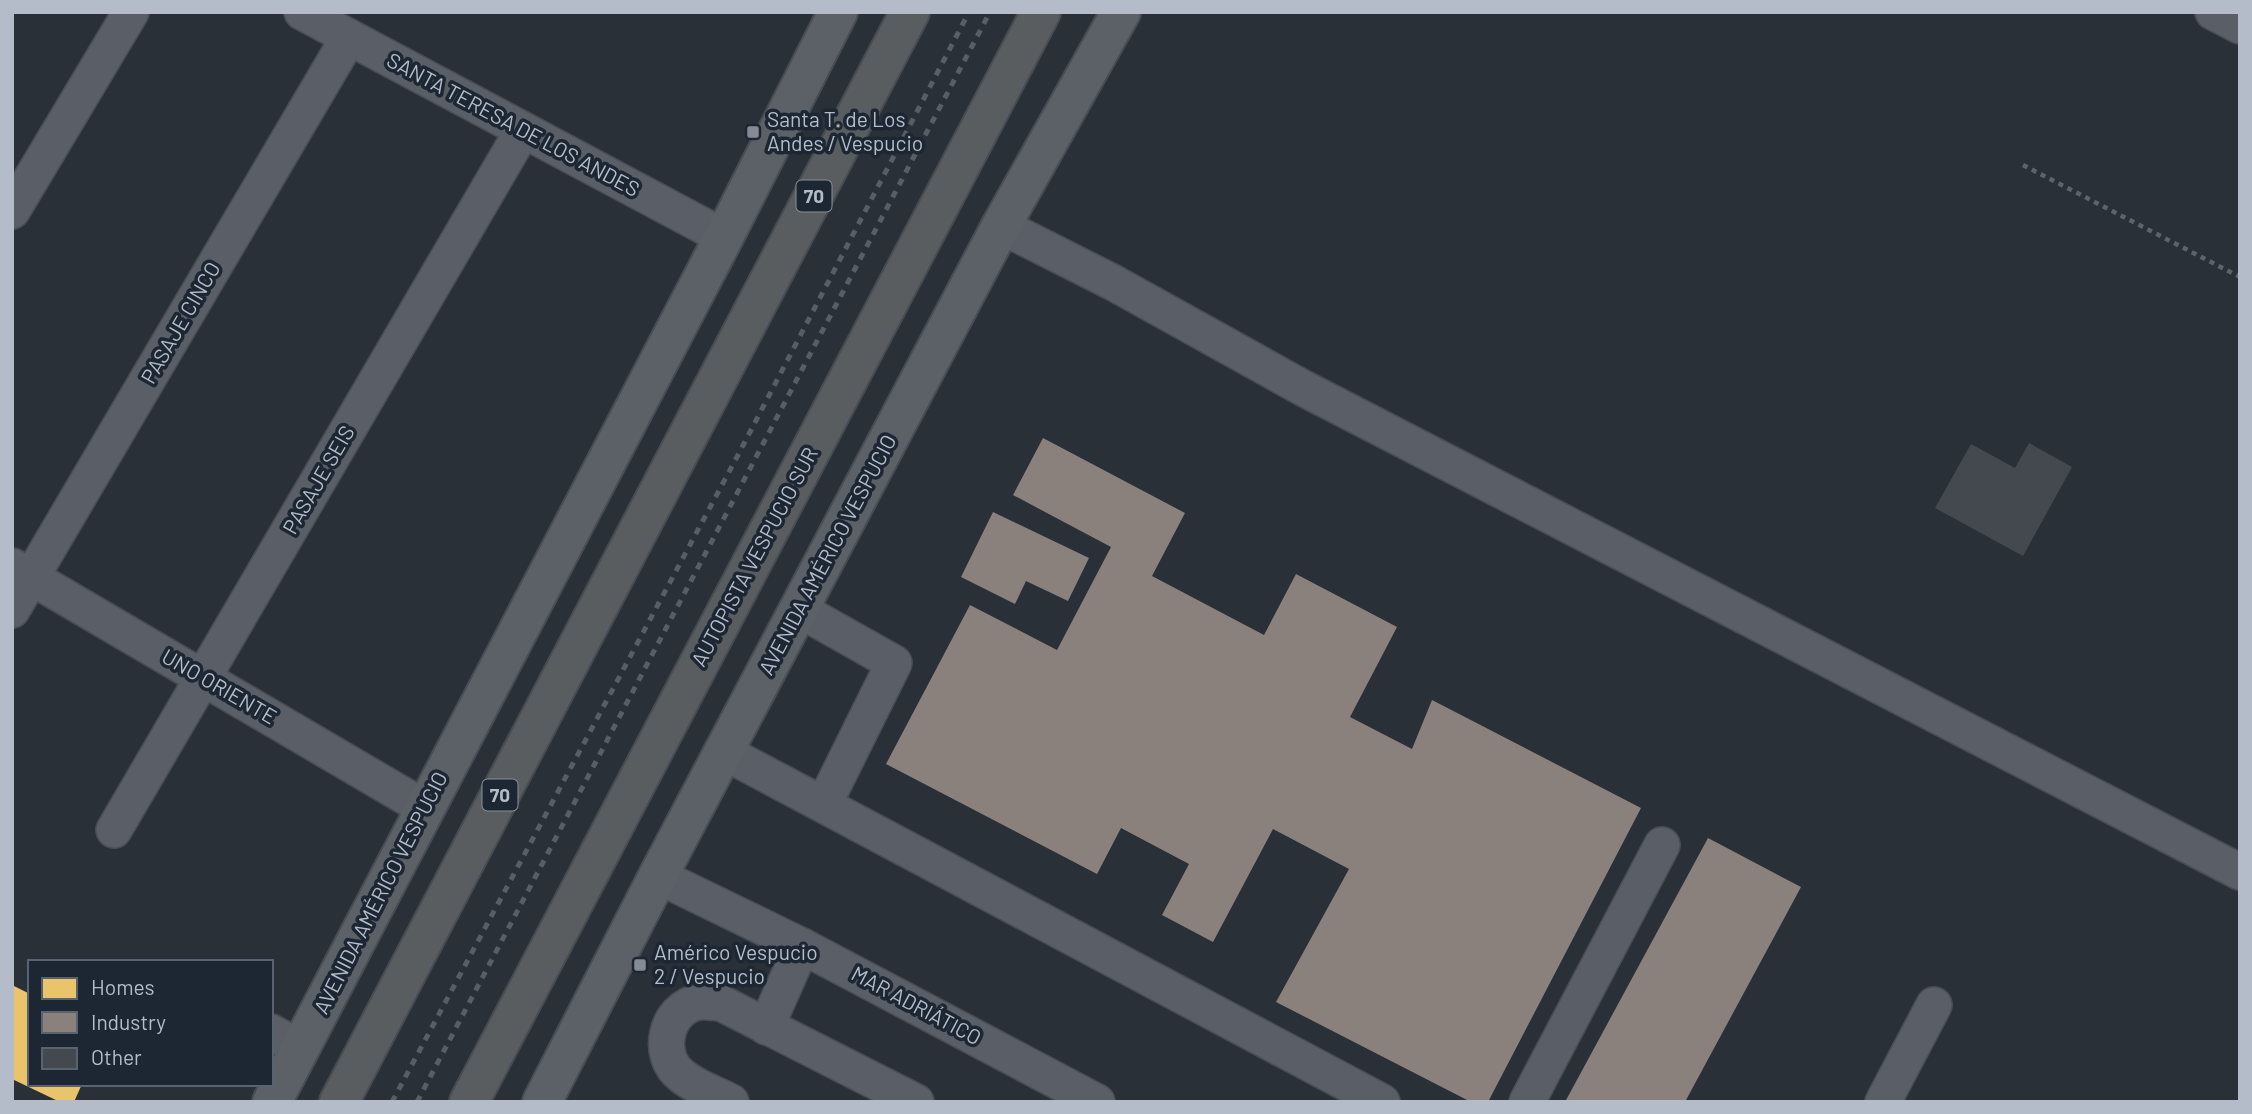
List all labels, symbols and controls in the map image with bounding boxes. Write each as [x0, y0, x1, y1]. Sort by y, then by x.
street label: SANTA TERESA DE LOS ANDES [383, 46, 644, 201]
place label: Santa T. de Los Andes / Vespucio [767, 106, 923, 155]
marker: Santa T. de Los Andes / Vespucio [745, 124, 761, 140]
road number: 70 [796, 180, 832, 212]
street label: PASAJE CINCO [135, 257, 225, 388]
street label: PASAJE SEIS [277, 421, 359, 538]
street label: AVENIDA AMÉRICO VESPUCIO [753, 430, 901, 679]
street label: AUTOPISTA VESPUCIO SUR [685, 442, 822, 670]
street label: UNO ORIENTE [158, 643, 281, 729]
street label: AVENIDA AMÉRICO VESPUCIO [308, 767, 452, 1018]
road number: 70 [482, 780, 518, 810]
place label: Américo Vespucio 2 / Vespucio [654, 939, 818, 988]
marker: Américo Vespucio 2 / Vespucio [632, 957, 648, 973]
legend [28, 960, 273, 1086]
street label: MAR ADRIÁTICO [848, 960, 986, 1049]
text: Homes [91, 974, 155, 999]
text: Industry [91, 1009, 166, 1034]
text: Other [91, 1044, 142, 1069]

